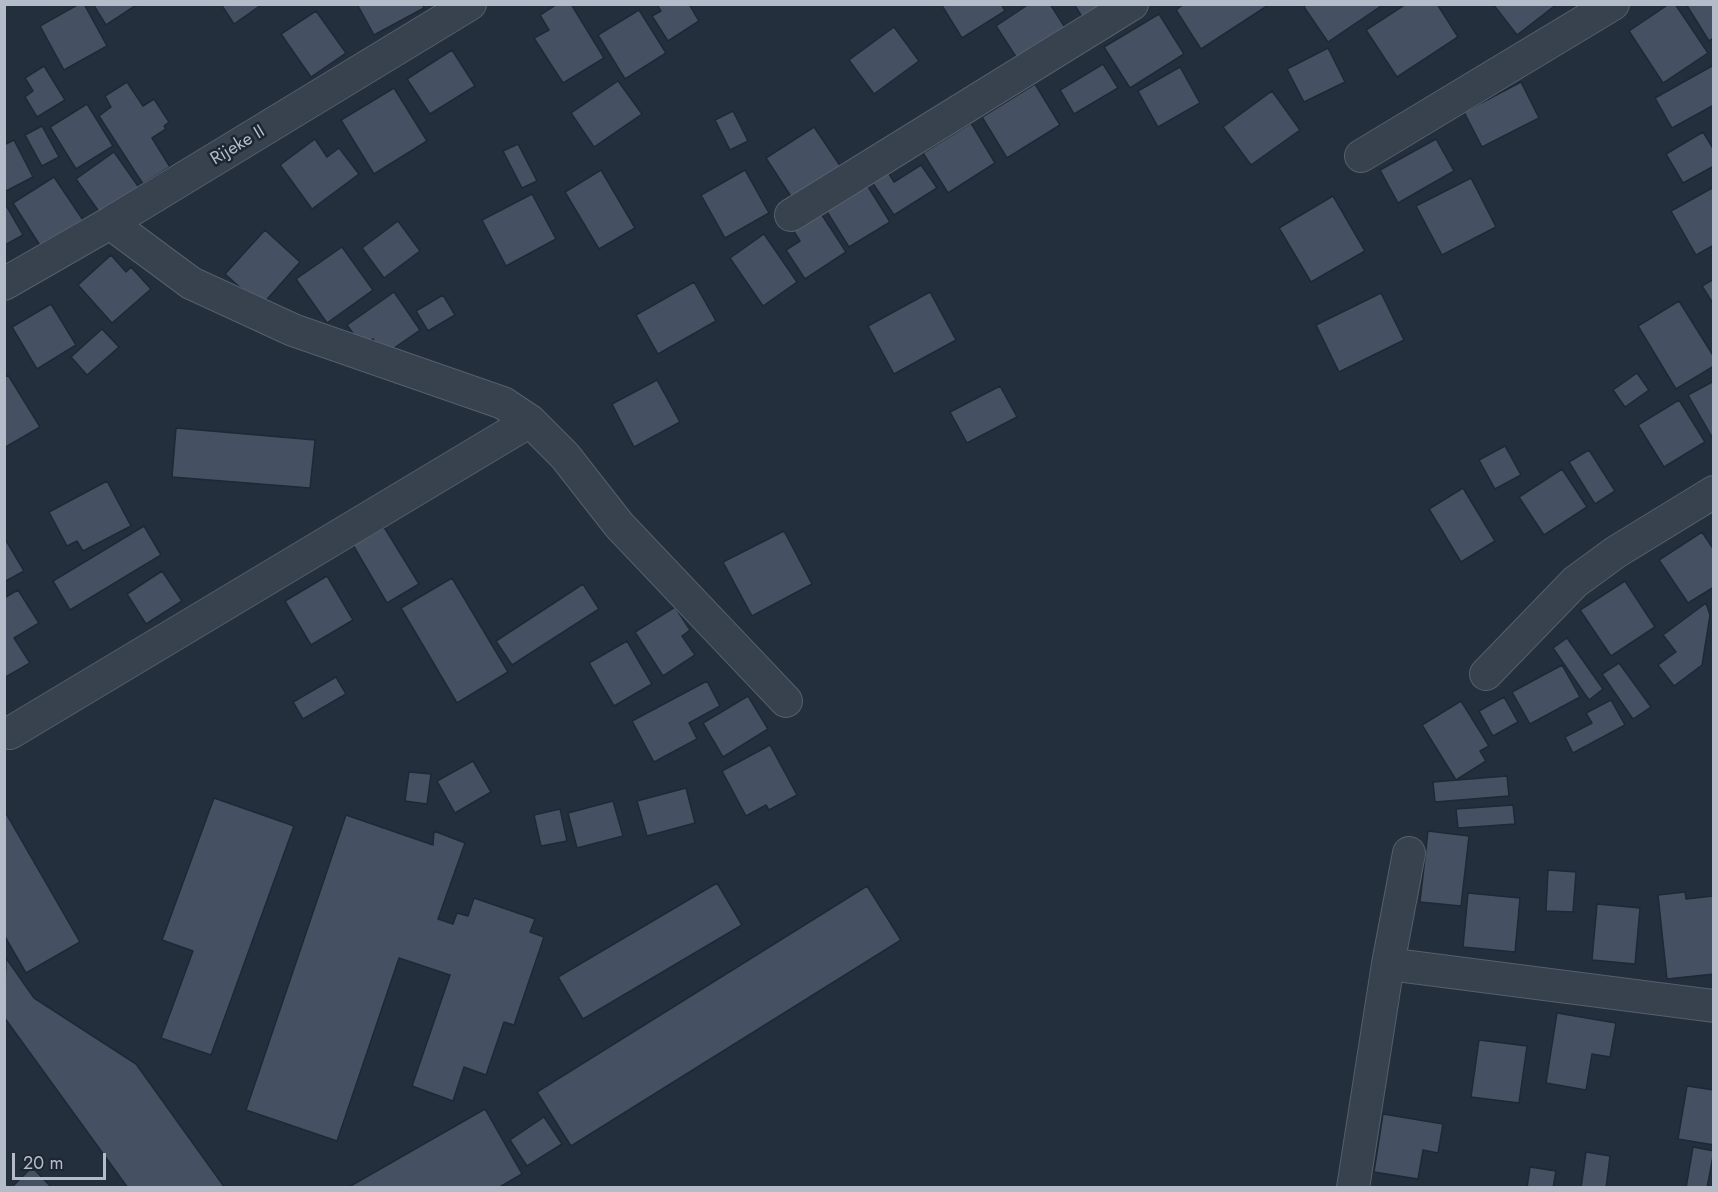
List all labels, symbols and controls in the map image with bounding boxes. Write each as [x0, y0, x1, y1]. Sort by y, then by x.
street label: Rijeke II [207, 121, 269, 171]
scale bar [15, 1141, 110, 1179]
text: 20 m [23, 1150, 63, 1176]

